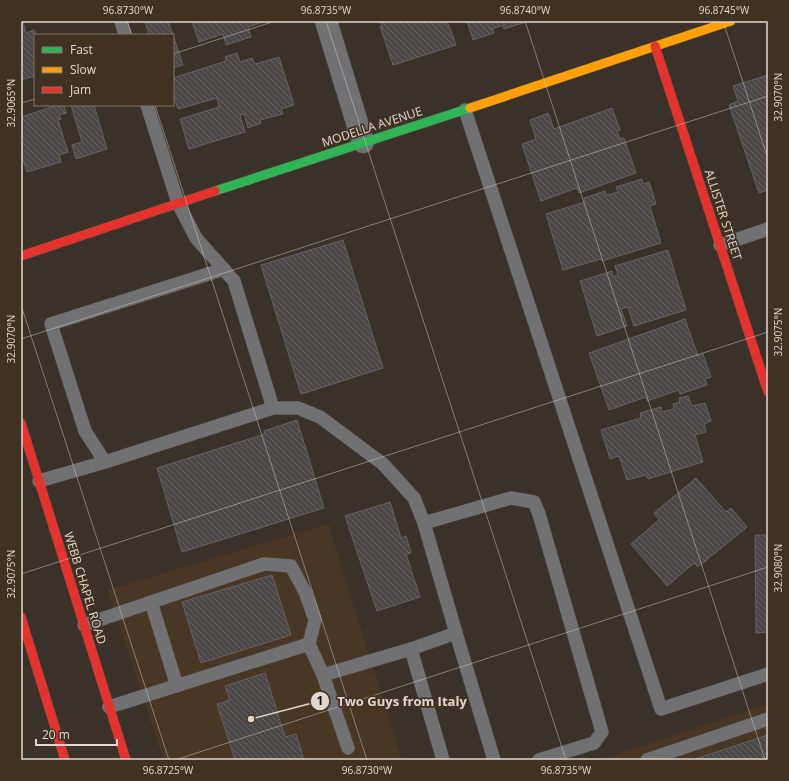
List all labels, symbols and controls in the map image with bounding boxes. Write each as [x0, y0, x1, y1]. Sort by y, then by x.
text: 96.8730°W [103, 3, 154, 17]
text: 96.8735°W [301, 3, 352, 17]
text: 96.8740°W [500, 3, 551, 17]
text: 96.8745°W [699, 3, 750, 17]
legend [34, 34, 174, 106]
text: Fast [70, 41, 93, 58]
text: Slow [70, 61, 97, 78]
text: 32.9070°N [771, 73, 785, 121]
text: 32.9065°N [4, 79, 18, 127]
text: Jam [69, 81, 91, 98]
street label: MODELLA AVENUE [319, 102, 424, 151]
street label: ALLISTER STREET [701, 167, 746, 263]
text: 32.9075°N [771, 308, 785, 356]
text: 32.9070°N [4, 315, 18, 363]
street label: WEBB CHAPEL ROAD [60, 530, 111, 646]
text: 32.9080°N [771, 544, 785, 592]
text: 32.9075°N [4, 550, 18, 598]
callout: Two Guys from Italy [310, 688, 475, 713]
text: 1 [317, 692, 323, 709]
text: Two Guys from Italy [337, 692, 467, 710]
scale bar [36, 721, 117, 747]
text: 20 m [42, 726, 70, 743]
text: 96.8725°W [143, 763, 194, 777]
text: 96.8730°W [342, 763, 393, 777]
text: 96.8735°W [541, 763, 592, 777]

